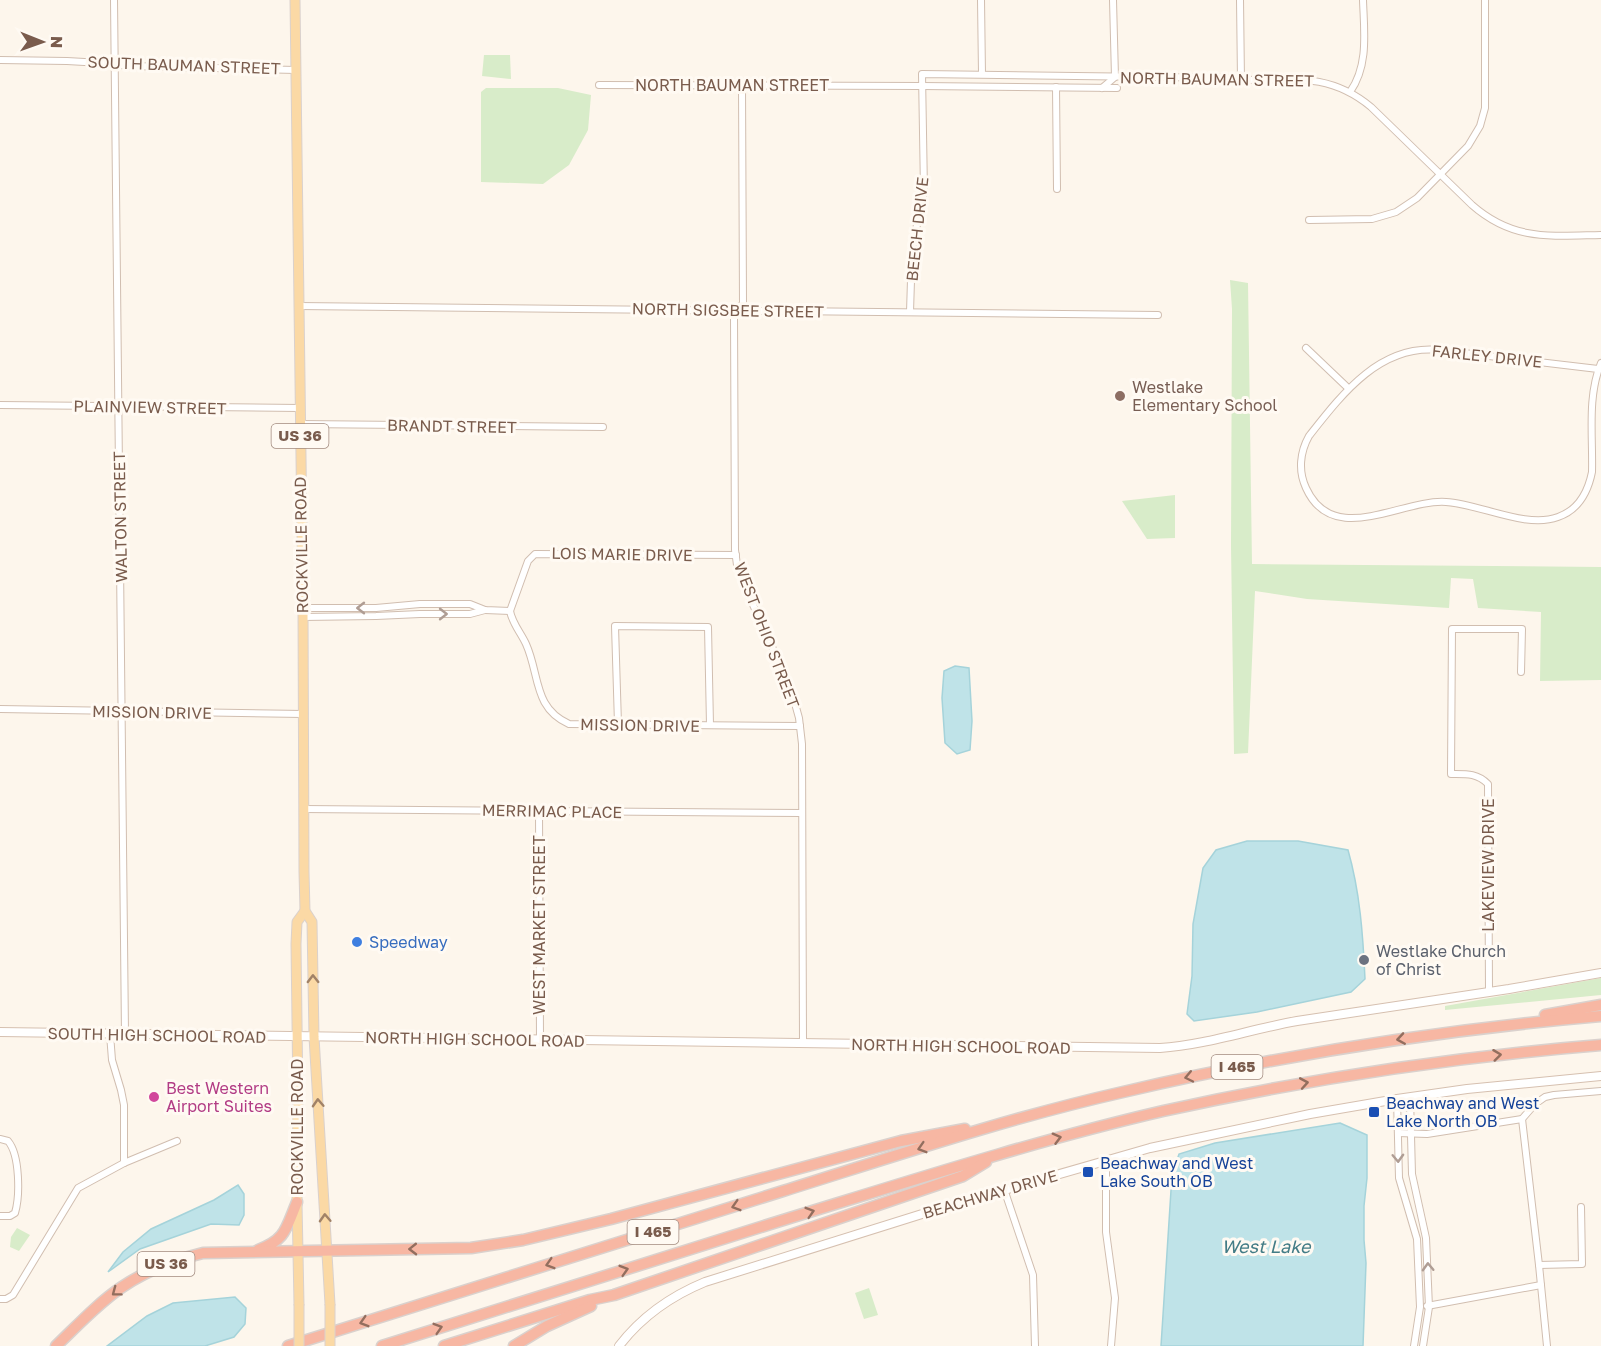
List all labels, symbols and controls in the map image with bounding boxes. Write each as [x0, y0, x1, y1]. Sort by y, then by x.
north arrow [12, 12, 72, 72]
text: N [47, 36, 67, 49]
street label: SOUTH BAUMAN STREET [87, 52, 281, 78]
street label: NORTH BAUMAN STREET [1120, 67, 1314, 91]
street label: NORTH BAUMAN STREET [635, 75, 829, 95]
street label: BEECH DRIVE [902, 176, 932, 282]
street label: NORTH SIGSBEE STREET [632, 298, 824, 322]
street label: FARLEY DRIVE [1431, 340, 1543, 372]
place label: Westlake Elementary School [1132, 377, 1277, 415]
marker: Westlake Elementary School [1113, 389, 1127, 403]
street label: PLAINVIEW STREET [73, 396, 227, 418]
street label: BRANDT STREET [387, 415, 517, 437]
road number: US 36 [272, 424, 328, 448]
street label: WALTON STREET [109, 451, 131, 583]
street label: ROCKVILLE ROAD [290, 476, 312, 614]
street label: LOIS MARIE DRIVE [551, 543, 693, 565]
street label: WEST OHIO STREET [730, 559, 804, 711]
one-way arrow [357, 602, 366, 614]
one-way arrow [438, 608, 447, 620]
street label: MISSION DRIVE [92, 701, 212, 723]
street label: MISSION DRIVE [580, 714, 700, 736]
street label: LAKEVIEW DRIVE [1478, 798, 1498, 932]
street label: MERRIMAC PLACE [482, 800, 622, 822]
street label: WEST MARKET STREET [529, 835, 549, 1015]
place label: Speedway [369, 932, 448, 952]
marker: Speedway [350, 935, 364, 949]
place label: Westlake Church of Christ [1376, 941, 1506, 979]
marker: Westlake Church of Christ [1357, 953, 1371, 967]
one-way arrow [307, 974, 319, 983]
street label: SOUTH HIGH SCHOOL ROAD [47, 1023, 267, 1047]
street label: NORTH HIGH SCHOOL ROAD [365, 1027, 585, 1051]
one-way arrow [1397, 1032, 1406, 1044]
street label: NORTH HIGH SCHOOL ROAD [851, 1034, 1071, 1058]
one-way arrow [1492, 1049, 1502, 1062]
road number: I 465 [1212, 1055, 1262, 1079]
street label: ROCKVILLE ROAD [287, 1059, 307, 1195]
one-way arrow [1184, 1070, 1194, 1083]
one-way arrow [1299, 1077, 1309, 1090]
place label: Best Western Airport Suites [166, 1078, 272, 1116]
marker: Best Western Airport Suites [147, 1090, 161, 1104]
place label: Beachway and West Lake North OB [1386, 1093, 1539, 1131]
one-way arrow [311, 1098, 324, 1107]
marker: Beachway and West Lake North OB [1367, 1105, 1381, 1119]
one-way arrow [1051, 1133, 1061, 1145]
one-way arrow [918, 1141, 928, 1153]
place label: Beachway and West Lake South OB [1100, 1153, 1253, 1191]
one-way arrow [1392, 1153, 1404, 1162]
street label: BEACHWAY DRIVE [920, 1165, 1060, 1223]
marker: Beachway and West Lake South OB [1081, 1165, 1095, 1179]
one-way arrow [731, 1198, 742, 1211]
one-way arrow [804, 1207, 815, 1219]
one-way arrow [318, 1213, 331, 1222]
road number: I 465 [628, 1220, 678, 1244]
water label: West Lake [1221, 1235, 1312, 1257]
one-way arrow [408, 1243, 417, 1256]
road number: US 36 [138, 1252, 195, 1276]
one-way arrow [545, 1257, 556, 1269]
one-way arrow [1421, 1262, 1434, 1271]
one-way arrow [618, 1265, 629, 1277]
one-way arrow [111, 1285, 122, 1296]
one-way arrow [359, 1315, 370, 1327]
one-way arrow [432, 1323, 443, 1336]

